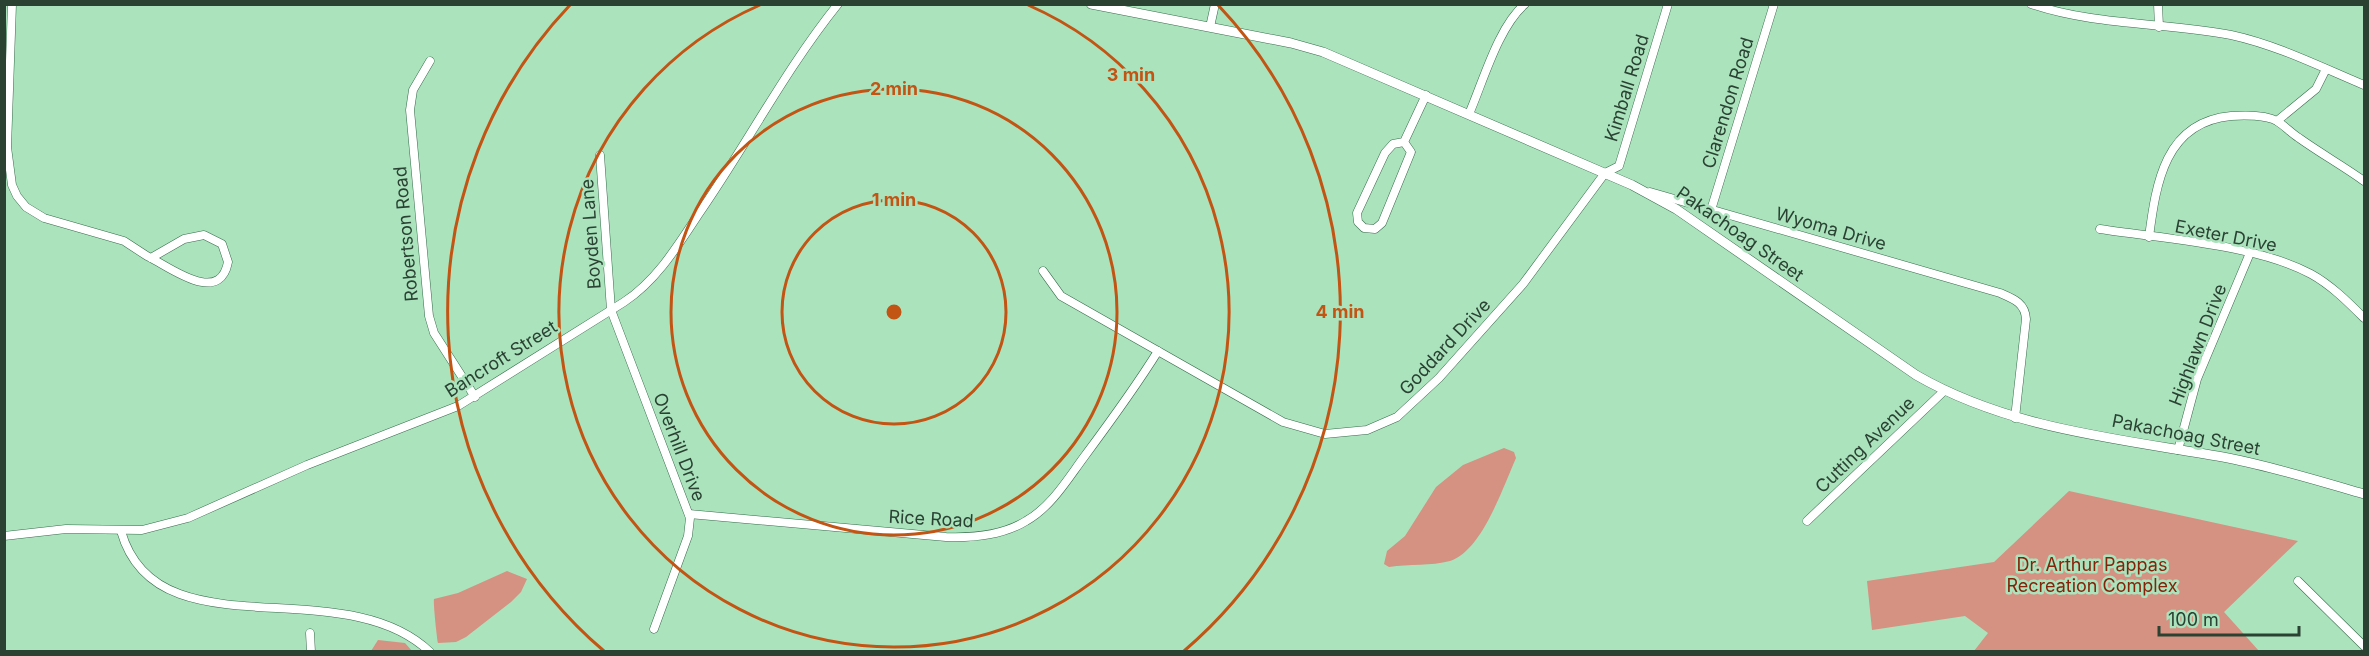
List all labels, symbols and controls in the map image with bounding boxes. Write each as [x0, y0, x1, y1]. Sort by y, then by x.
street label: Kimball Road [1600, 32, 1653, 144]
street label: Clarendon Road [1698, 35, 1757, 171]
text: 3 min [1107, 64, 1155, 85]
text: 2 min [870, 78, 918, 99]
street label: Robertson Road [389, 165, 422, 303]
street label: Boyden Lane [576, 178, 605, 290]
street label: Pakachoag Street [1673, 182, 1808, 285]
text: 1 min [872, 189, 916, 210]
street label: Wyoma Drive [1773, 203, 1889, 254]
street label: Exeter Drive [2173, 215, 2279, 256]
street label: Highlawn Drive [2165, 281, 2230, 409]
street label: Goddard Drive [1395, 294, 1494, 399]
text: 4 min [1316, 301, 1364, 322]
centre of rings [884, 302, 904, 322]
street label: Bancroft Street [441, 316, 561, 401]
street label: Overhill Drive [649, 390, 710, 504]
street label: Cutting Avenue [1811, 392, 1919, 497]
street label: Pakachoag Street [2110, 410, 2262, 459]
street label: Rice Road [888, 506, 974, 531]
park label: Dr. Arthur Pappas Recreation Complex [2006, 554, 2178, 596]
scale bar [2159, 599, 2298, 637]
text: 100 m [2168, 609, 2219, 630]

